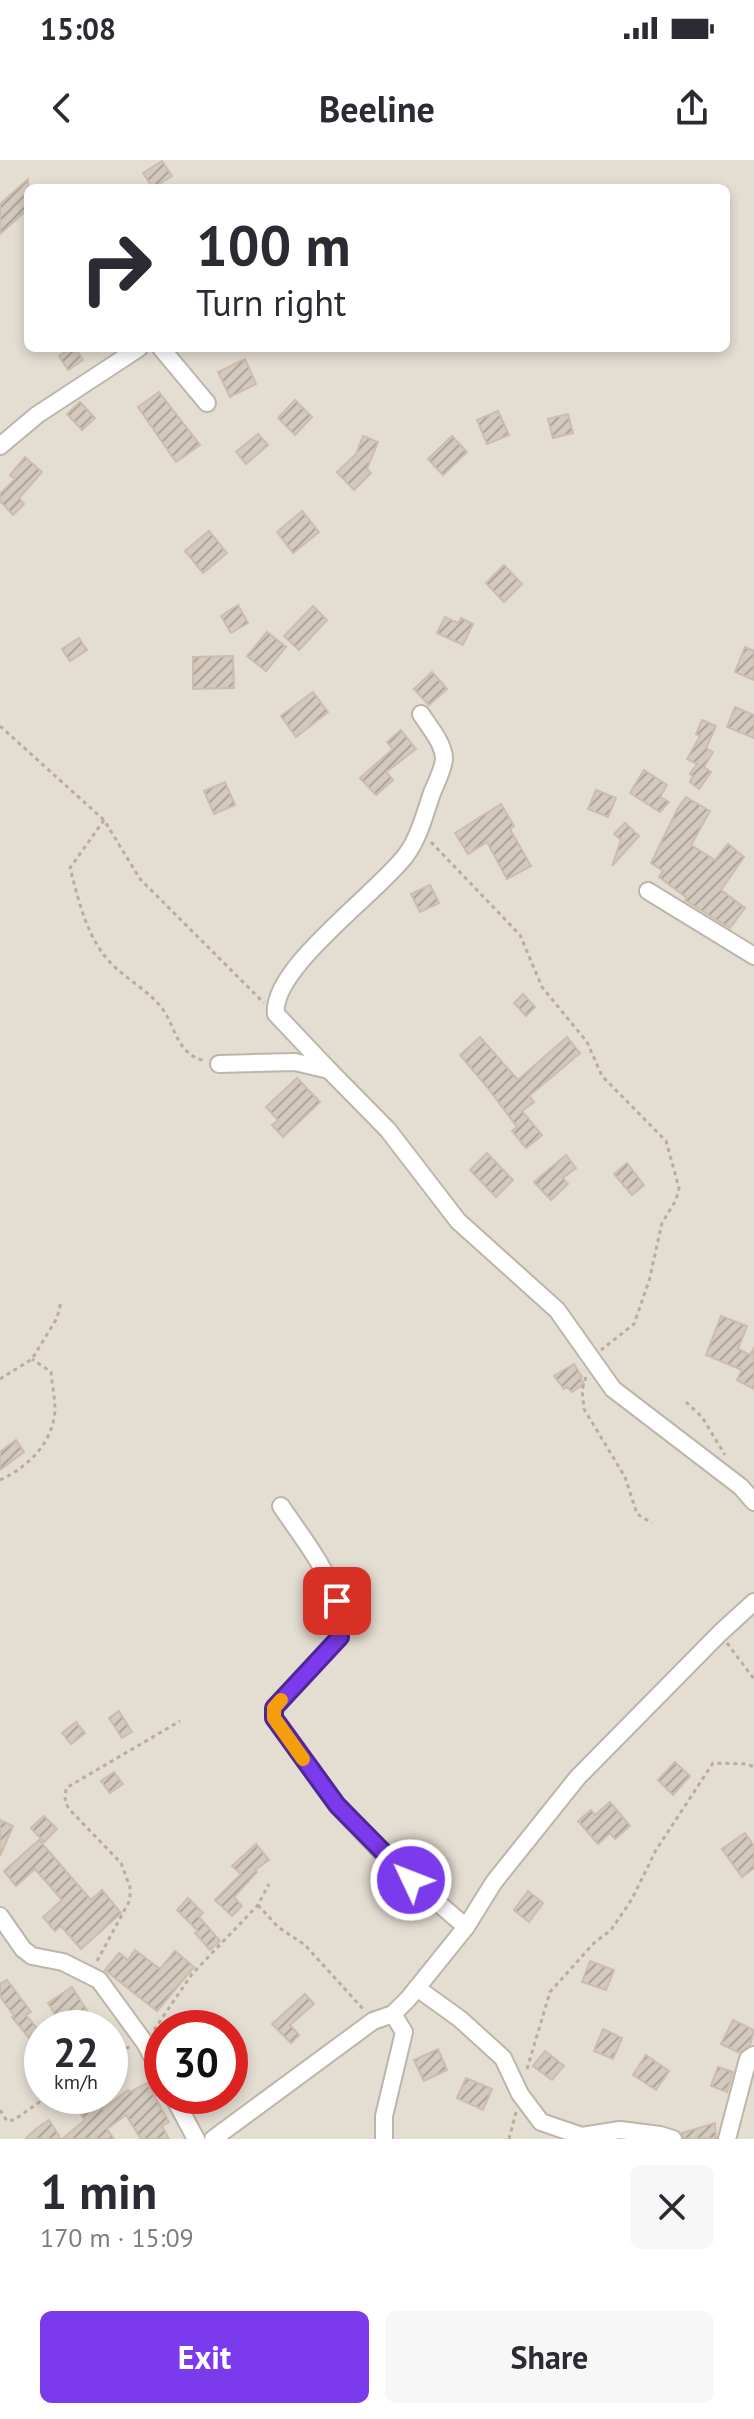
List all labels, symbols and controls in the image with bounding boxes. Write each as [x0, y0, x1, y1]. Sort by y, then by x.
text: 15:08 [40, 9, 116, 48]
text: Beeline [319, 85, 435, 132]
icon: back [40, 86, 84, 130]
icon: share [670, 86, 714, 130]
text: 100 m [196, 209, 351, 281]
icon: right [64, 216, 168, 320]
text: Turn right [196, 279, 346, 326]
pin [303, 1567, 371, 1635]
icon: arrive [315, 1579, 359, 1623]
position arrow [369, 1838, 453, 1922]
speed limit sign: 30 [144, 2010, 248, 2114]
text: 22 [53, 2026, 99, 2078]
text: km/h [54, 2069, 98, 2095]
text: 1 min [40, 2160, 157, 2222]
button: close [630, 2165, 714, 2249]
text: 170 m · 15:09 [40, 2221, 194, 2254]
button: Exit [40, 2311, 369, 2403]
button: Share [385, 2311, 714, 2403]

